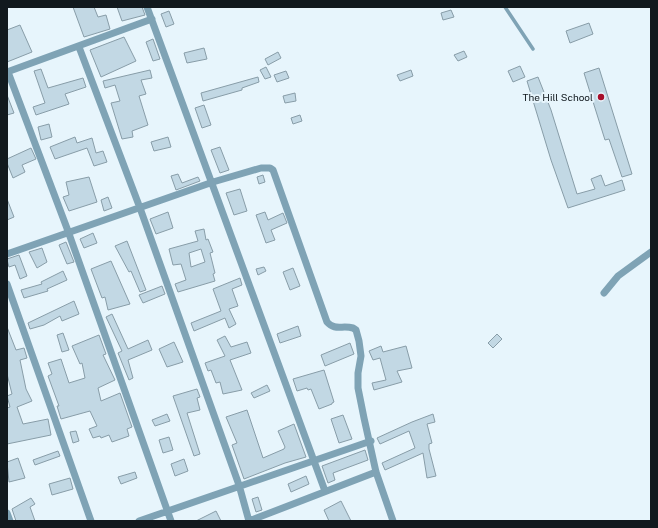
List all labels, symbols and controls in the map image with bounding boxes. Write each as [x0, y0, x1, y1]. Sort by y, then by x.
place label: The Hill School [523, 91, 593, 103]
marker: The Hill School [596, 92, 606, 102]

